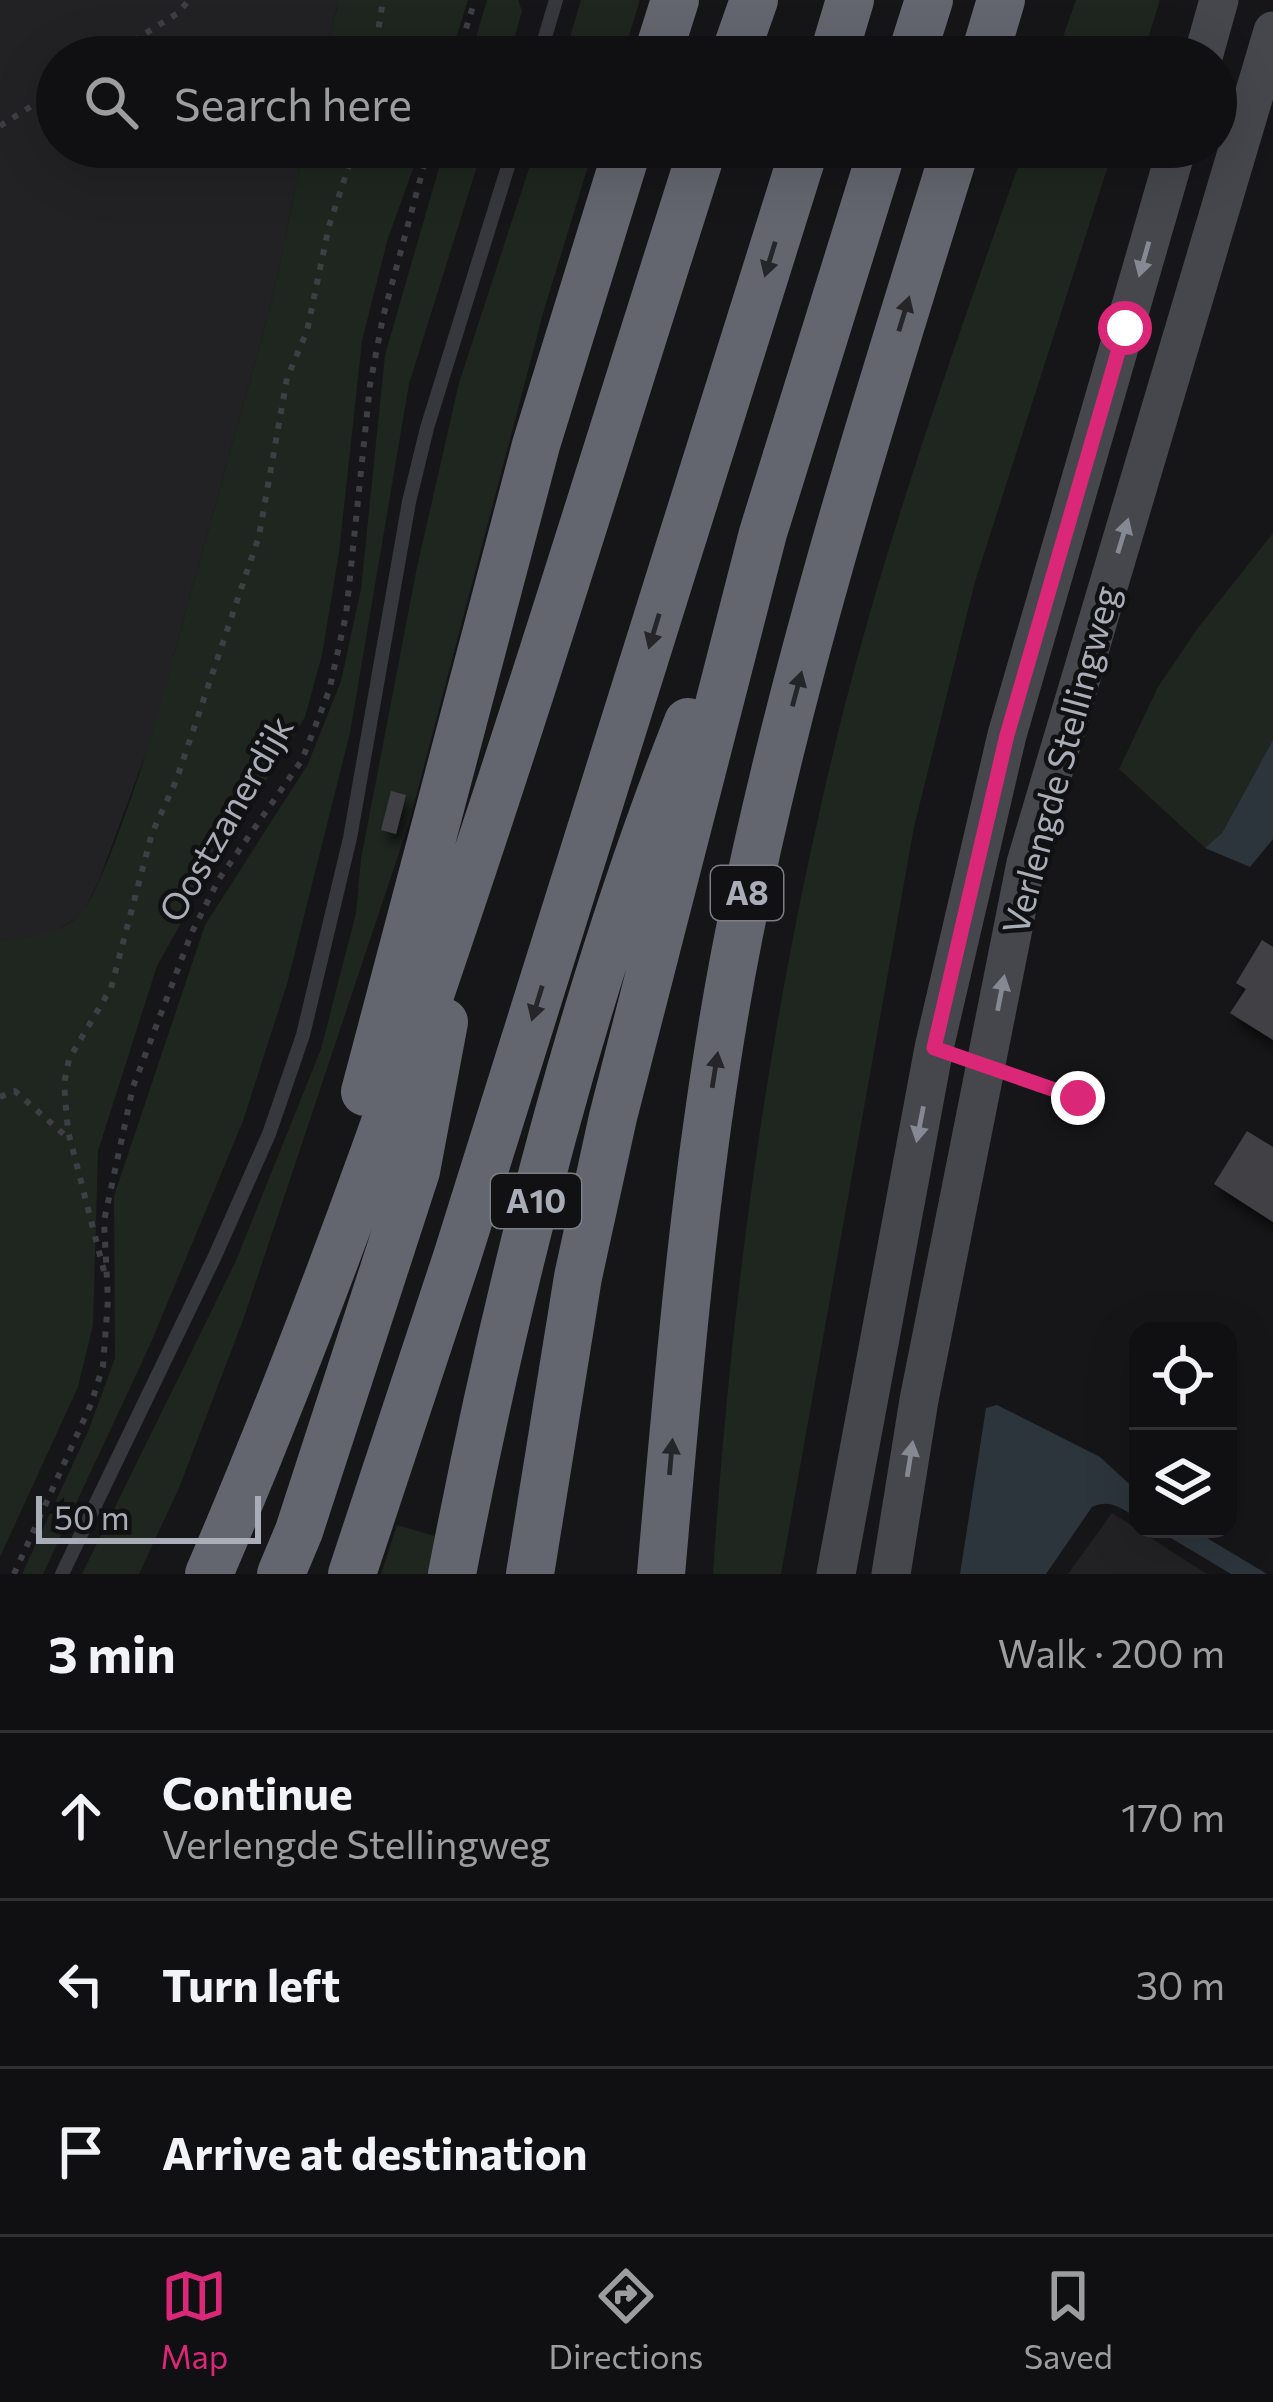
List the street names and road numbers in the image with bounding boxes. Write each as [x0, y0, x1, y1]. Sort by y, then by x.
street label: Verlengde Stellingweg [991, 580, 1127, 938]
street label: Oostzanerdijk [148, 707, 301, 929]
road number: A8 [711, 866, 783, 920]
road number: A10 [491, 1174, 581, 1228]

